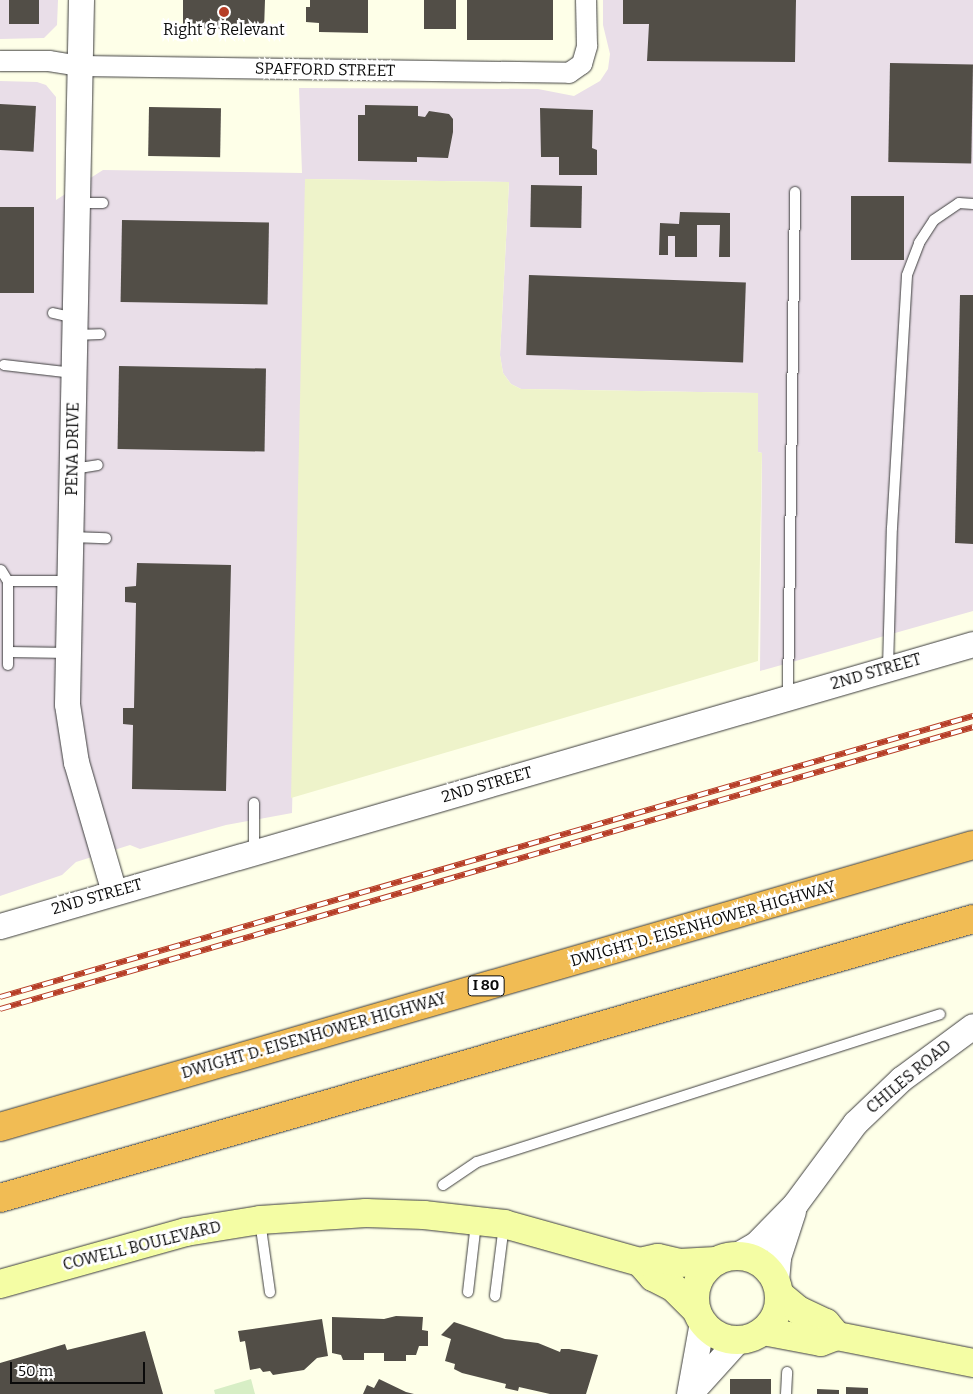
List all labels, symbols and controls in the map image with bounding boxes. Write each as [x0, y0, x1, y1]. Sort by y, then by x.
marker: Right & Relevant [218, 6, 230, 18]
place label: Right & Relevant [163, 20, 285, 40]
street label: SPAFFORD STREET [255, 59, 395, 81]
street label: PENA DRIVE [63, 402, 83, 496]
street label: 2ND STREET [829, 650, 923, 694]
street label: 2ND STREET [440, 763, 534, 807]
street label: 2ND STREET [50, 875, 144, 919]
street label: DWIGHT D. EISENHOWER HIGHWAY [568, 877, 838, 971]
road number: I 80 [467, 974, 505, 998]
street label: DWIGHT D. EISENHOWER HIGHWAY [179, 989, 449, 1083]
street label: CHILES ROAD [863, 1036, 955, 1118]
street label: COWELL BOULEVARD [61, 1217, 223, 1275]
scale bar [12, 1352, 148, 1384]
text: 50 m [18, 1362, 53, 1380]

